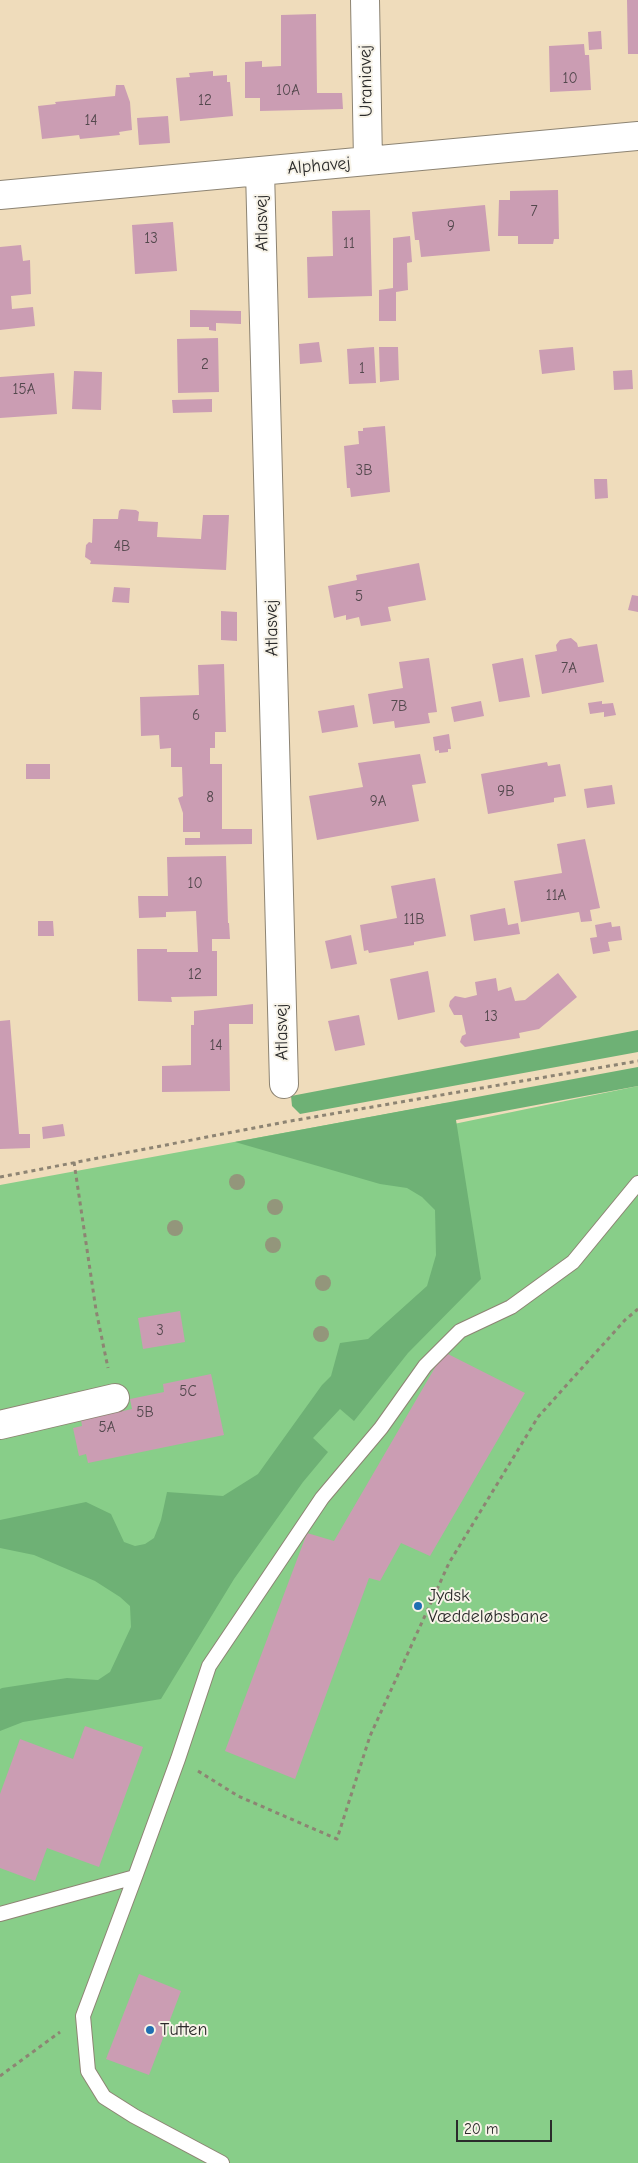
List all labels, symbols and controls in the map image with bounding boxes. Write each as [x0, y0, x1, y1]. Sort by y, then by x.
street label: Uraniavej [355, 45, 377, 117]
house number: 10 [562, 70, 578, 88]
house number: 10A [276, 82, 300, 100]
house number: 12 [198, 92, 212, 110]
house number: 14 [84, 112, 98, 130]
street label: Alphavej [287, 152, 351, 180]
street label: Atlasvej [251, 194, 273, 252]
house number: 7 [530, 203, 538, 221]
house number: 9 [447, 218, 455, 236]
house number: 13 [144, 230, 158, 248]
house number: 11 [343, 235, 355, 253]
house number: 2 [201, 356, 209, 374]
house number: 1 [359, 360, 365, 378]
house number: 15A [13, 381, 35, 399]
house number: 3B [356, 462, 372, 480]
house number: 4B [114, 538, 130, 556]
house number: 5 [355, 588, 363, 606]
street label: Atlasvej [261, 599, 283, 657]
house number: 7A [561, 660, 577, 678]
house number: 7B [391, 698, 407, 716]
house number: 6 [192, 707, 200, 725]
house number: 9B [497, 783, 515, 801]
house number: 8 [206, 789, 214, 807]
house number: 9A [370, 793, 386, 811]
house number: 10 [187, 875, 203, 893]
house number: 11A [546, 887, 566, 905]
house number: 11B [403, 911, 425, 929]
house number: 12 [188, 966, 202, 984]
street label: Atlasvej [271, 1003, 293, 1061]
house number: 13 [484, 1008, 498, 1026]
house number: 14 [209, 1037, 223, 1055]
house number: 3 [156, 1322, 164, 1340]
house number: 5C [179, 1383, 197, 1401]
house number: 5B [136, 1404, 154, 1422]
house number: 5A [99, 1419, 115, 1437]
place label: Jydsk Væddeløbsbane [428, 1585, 548, 1628]
marker: Jydsk Væddeløbsbane [412, 1600, 424, 1612]
place label: Tutten [160, 2019, 207, 2041]
marker: Tutten [144, 2024, 156, 2036]
scale bar [458, 2110, 554, 2142]
text: 20 m [464, 2120, 498, 2138]

